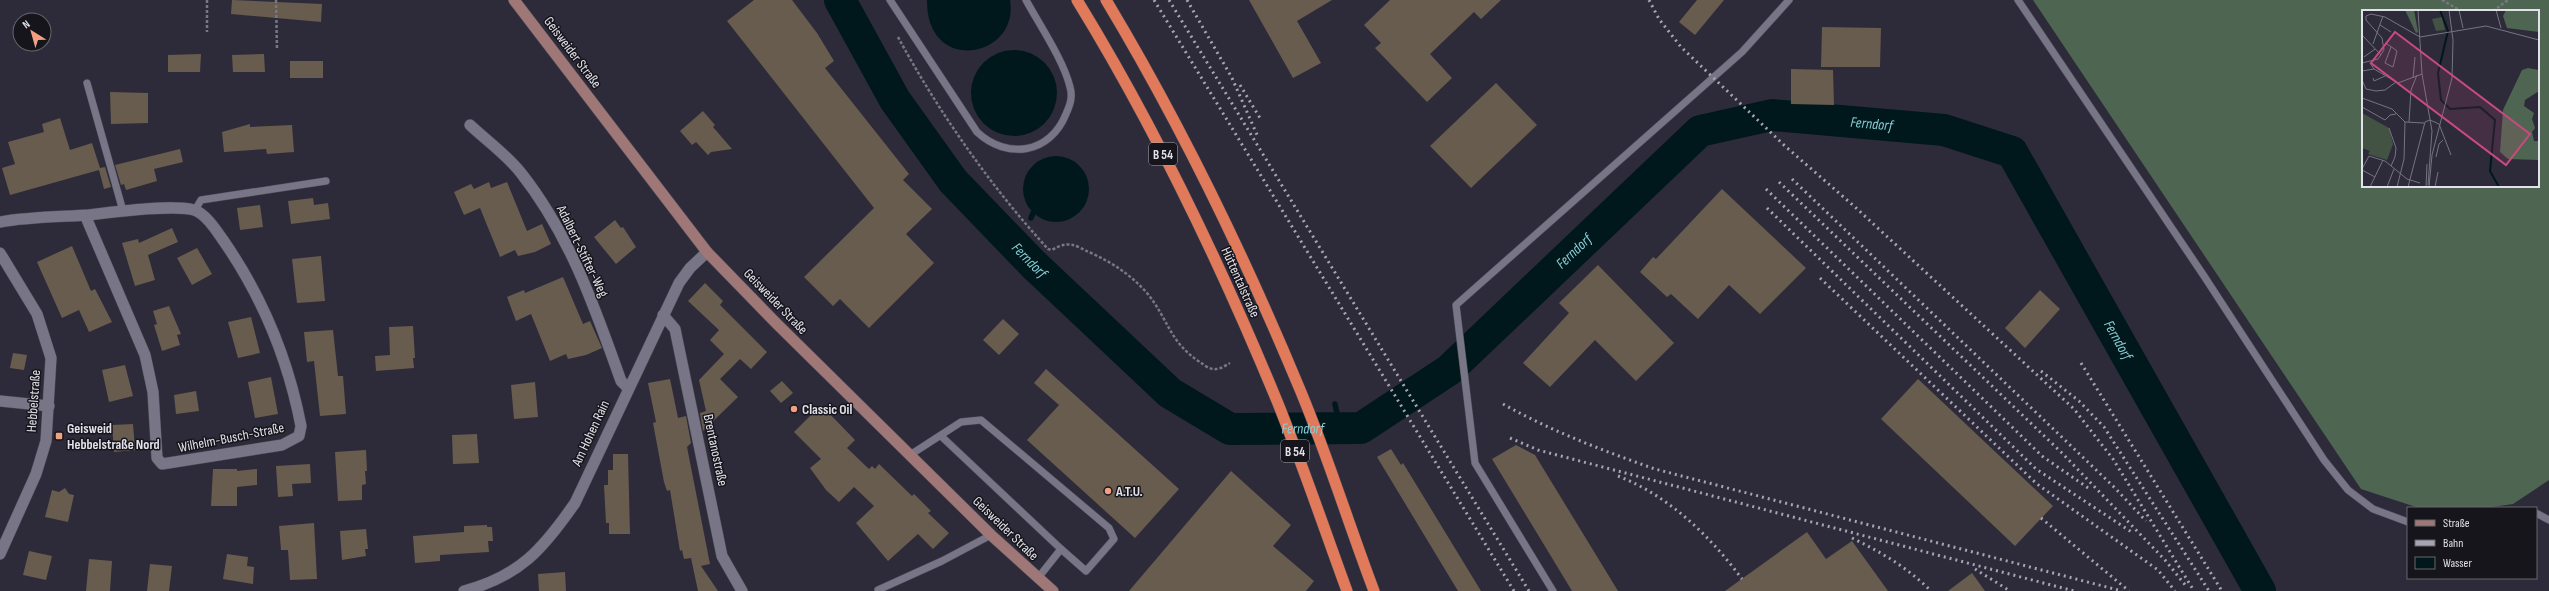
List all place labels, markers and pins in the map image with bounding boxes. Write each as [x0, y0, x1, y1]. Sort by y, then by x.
place label: Classic Oil [802, 401, 852, 418]
marker: Classic Oil [789, 404, 799, 414]
place label: Geisweid Hebbelstraße Nord [67, 420, 160, 453]
marker: Geisweid Hebbelstraße Nord [54, 431, 64, 441]
place label: A.T.U. [1115, 483, 1143, 500]
marker: A.T.U. [1103, 486, 1113, 496]

